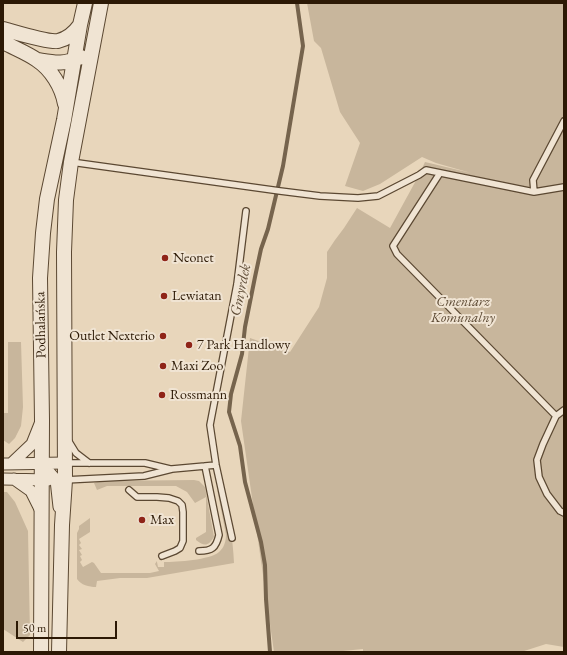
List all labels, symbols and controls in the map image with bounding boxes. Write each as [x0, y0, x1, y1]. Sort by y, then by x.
place label: Neonet [173, 250, 214, 266]
marker: Neonet [160, 253, 170, 263]
water label: Gmyrdek [227, 262, 255, 318]
place label: Lewiatan [172, 288, 222, 304]
street label: Podhalańska [32, 291, 50, 359]
marker: Lewiatan [159, 291, 169, 301]
park label: Cmentarz Komunalny [431, 294, 495, 326]
place label: Outlet Nexterio [69, 328, 155, 344]
marker: Outlet Nexterio [158, 331, 168, 341]
place label: 7 Park Handlowy [197, 337, 290, 353]
marker: 7 Park Handlowy [184, 340, 194, 350]
place label: Maxi Zoo [171, 358, 223, 374]
marker: Maxi Zoo [158, 361, 168, 371]
place label: Rossmann [170, 387, 227, 403]
marker: Rossmann [157, 390, 167, 400]
place label: Max [150, 512, 174, 528]
marker: Max [137, 515, 147, 525]
scale bar [18, 613, 119, 639]
text: 50 m [23, 620, 46, 636]

